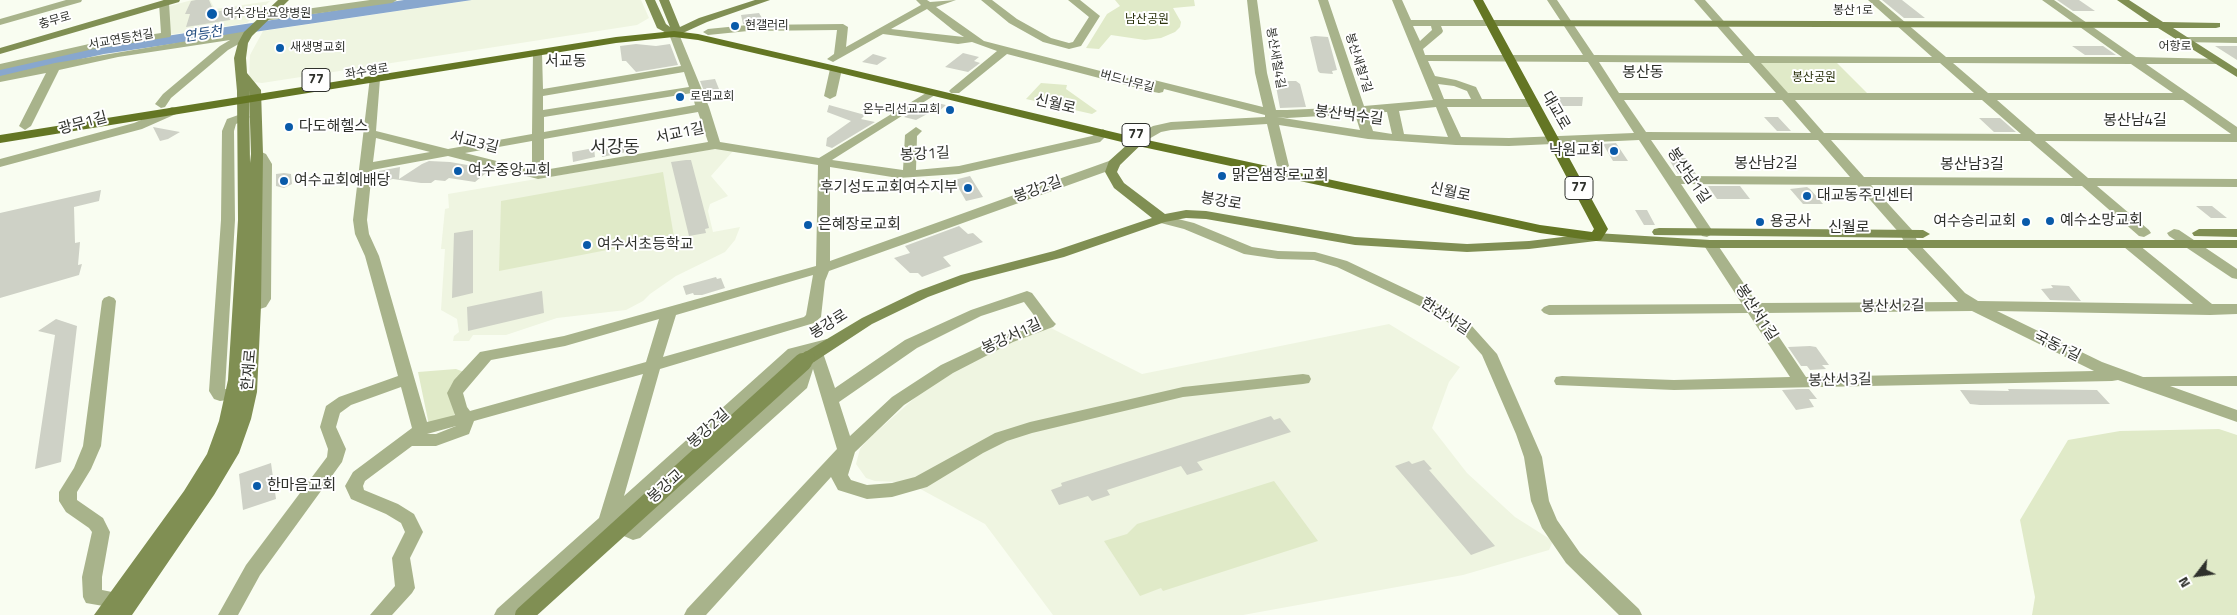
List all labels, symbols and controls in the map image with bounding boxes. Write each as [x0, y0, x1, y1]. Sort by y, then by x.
street label: 봉산1로 [1833, 4, 1873, 18]
marker: 여수강남요양병원 [205, 7, 219, 21]
place label: 여수강남요양병원 [223, 7, 311, 21]
street label: 충무로 [37, 10, 73, 32]
park label: 남산공원 [1125, 13, 1169, 27]
place label: 현갤러리 [745, 19, 789, 33]
marker: 현갤러리 [729, 20, 741, 32]
water label: 연등천 [183, 24, 223, 46]
street label: 봉산새철4길 [1263, 26, 1287, 90]
street label: 서교연등천길 [87, 27, 155, 53]
street label: 봉산새철7길 [1342, 31, 1374, 95]
street label: 어항로 [2158, 40, 2192, 54]
place label: 새생명교회 [290, 41, 345, 55]
marker: 새생명교회 [274, 42, 286, 54]
district label: 서교동 [545, 53, 587, 71]
street label: 좌수영로 [344, 61, 390, 83]
district label: 봉산동 [1622, 64, 1664, 82]
road number: 77 [302, 68, 330, 92]
street label: 버드나무길 [1098, 68, 1156, 96]
park label: 봉산공원 [1792, 71, 1836, 85]
street label: 대교로 [1537, 89, 1573, 133]
place label: 로뎀교회 [690, 90, 734, 104]
marker: 로뎀교회 [674, 91, 686, 103]
street label: 신월로 [1033, 92, 1077, 118]
place label: 온누리선교교회 [863, 103, 940, 117]
street label: 봉산벅수길 [1314, 103, 1384, 129]
marker: 온누리선교교회 [944, 104, 956, 116]
street label: 광무1길 [57, 109, 109, 139]
street label: 봉산남4길 [2103, 112, 2167, 130]
place label: 다도해헬스 [299, 118, 368, 136]
street label: 서교1길 [654, 120, 706, 148]
marker: 다도해헬스 [283, 121, 295, 133]
road number: 77 [1122, 124, 1150, 146]
street label: 서교3길 [448, 128, 500, 158]
district label: 서강동 [590, 138, 640, 160]
place label: 낙원교회 [1549, 142, 1604, 160]
street label: 봉강1길 [900, 145, 950, 165]
marker: 낙원교회 [1608, 145, 1620, 157]
street label: 봉산남1길 [1663, 145, 1713, 207]
street label: 봉산남2길 [1734, 155, 1798, 173]
street label: 봉산남3길 [1940, 156, 2004, 174]
place label: 여수중앙교회 [468, 162, 551, 180]
marker: 여수중앙교회 [452, 165, 464, 177]
place label: 맑은샘장로교회 [1232, 167, 1329, 185]
marker: 맑은샘장로교회 [1216, 170, 1228, 182]
place label: 여수교회예배당 [294, 172, 391, 190]
street label: 봉강2길 [1012, 173, 1064, 207]
marker: 여수교회예배당 [278, 175, 290, 187]
road number: 77 [1565, 177, 1593, 200]
place label: 후기성도교회여수지부 [820, 179, 958, 197]
street label: 신월로 [1428, 180, 1472, 206]
marker: 후기성도교회여수지부 [962, 182, 974, 194]
place label: 대교동주민센터 [1817, 187, 1914, 205]
street label: 봉강로 [1199, 190, 1243, 214]
marker: 대교동주민센터 [1801, 190, 1813, 202]
place label: 예수소망교회 [2060, 212, 2143, 230]
place label: 용궁사 [1770, 213, 1811, 231]
place label: 여수승리교회 [1933, 213, 2016, 231]
marker: 예수소망교회 [2044, 215, 2056, 227]
place label: 은혜장로교회 [818, 216, 901, 234]
marker: 용궁사 [1754, 216, 1766, 228]
marker: 여수승리교회 [2020, 216, 2032, 228]
marker: 은혜장로교회 [802, 219, 814, 231]
street label: 신월로 [1828, 219, 1870, 237]
place label: 여수서초등학교 [597, 236, 694, 254]
marker: 여수서초등학교 [581, 239, 593, 251]
street label: 봉산서1길 [1731, 281, 1781, 345]
street label: 한산사길 [1417, 294, 1473, 340]
street label: 봉산서2길 [1861, 297, 1925, 317]
street label: 봉강로 [807, 306, 851, 344]
street label: 봉강서1길 [979, 315, 1045, 359]
street label: 국동1길 [2031, 328, 2083, 366]
street label: 한재로 [239, 349, 261, 391]
street label: 봉산서3길 [1808, 371, 1872, 391]
street label: 봉강2길 [684, 406, 734, 452]
street label: 봉강교 [645, 466, 687, 508]
place label: 한마음교회 [267, 477, 336, 495]
marker: 한마음교회 [251, 480, 263, 492]
north arrow [2172, 550, 2222, 600]
text: N [2172, 573, 2195, 592]

